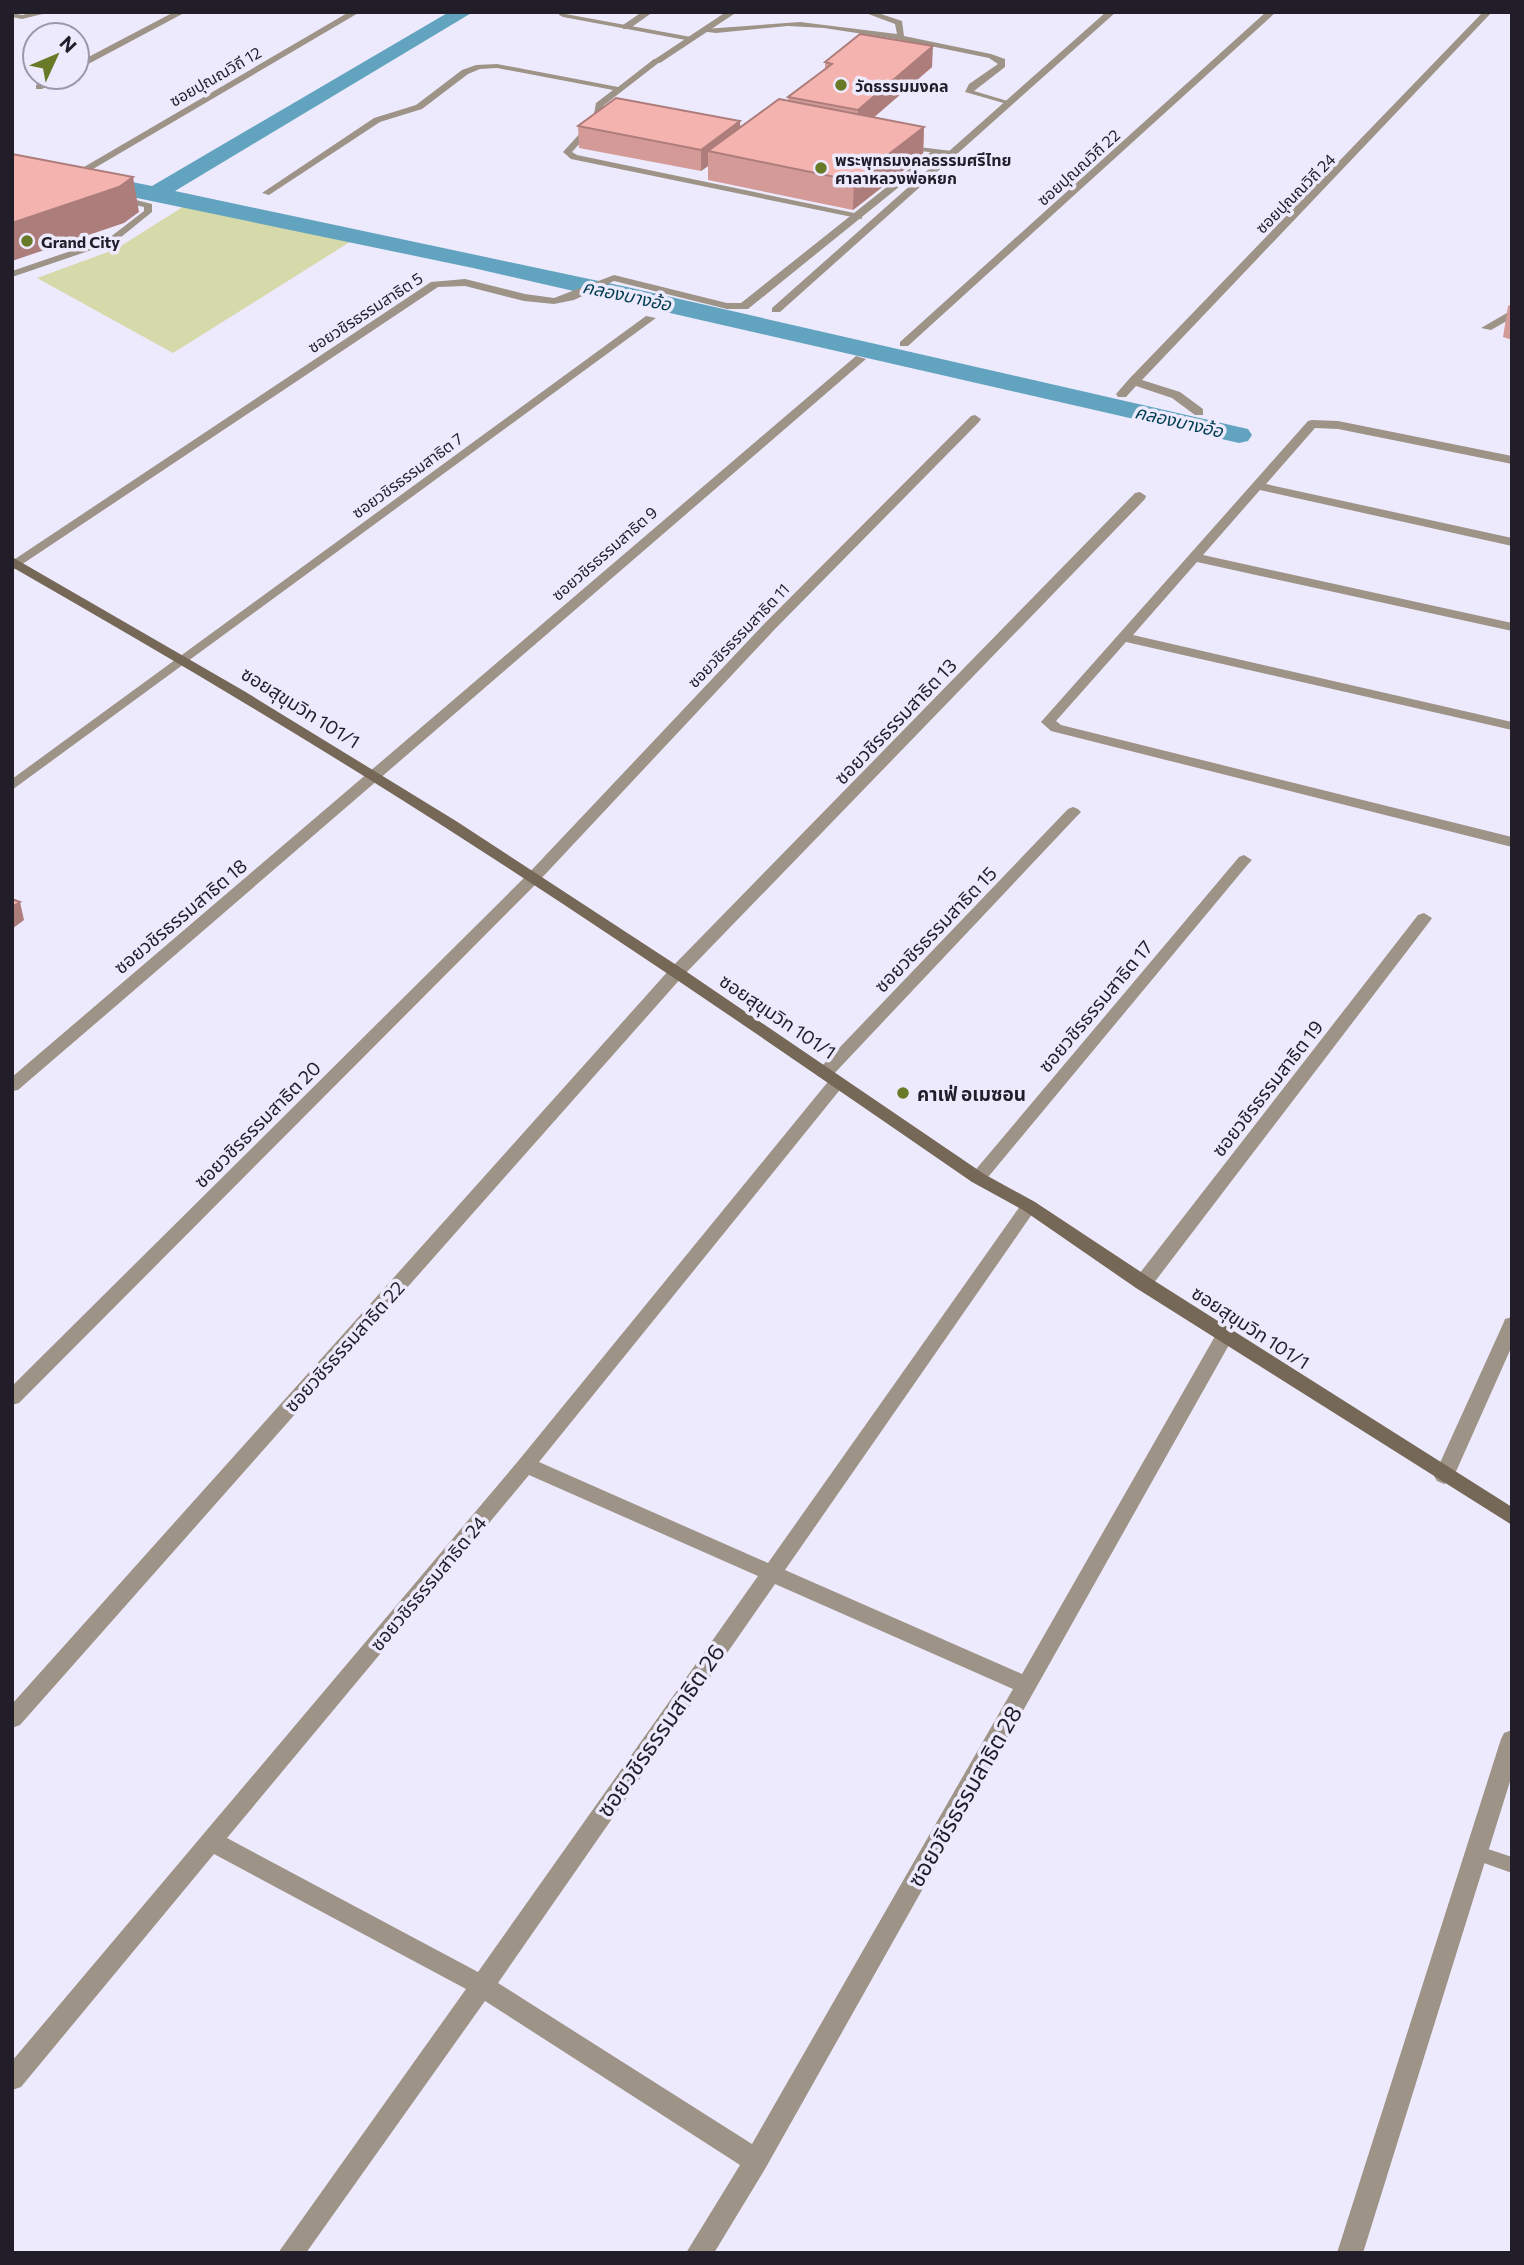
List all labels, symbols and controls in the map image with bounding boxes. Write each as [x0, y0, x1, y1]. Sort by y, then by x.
north arrow [21, 21, 91, 91]
text: N [55, 31, 82, 57]
street label: ซอยปุณณวิถี 12 [166, 42, 265, 111]
place label: วัดธรรมมงคล [855, 76, 949, 95]
marker: วัดธรรมมงคล [833, 77, 849, 93]
street label: ซอยปุณณวิถี 22 [1033, 125, 1124, 210]
street label: ซอยปุณณวิถี 24 [1251, 149, 1340, 238]
place label: พระพุทธมงคลธรรมศรีไทย ศาลาหลวงพ่อหยก [835, 150, 1011, 187]
marker: พระพุทธมงคลธรรมศรีไทย ศาลาหลวงพ่อหยก [813, 160, 829, 176]
place label: Grand City [41, 232, 120, 251]
marker: Grand City [19, 233, 35, 249]
street label: ซอยวชิรธรรมสาธิต 5 [304, 268, 426, 356]
water label: คลองบางอ้อ [581, 275, 674, 315]
water label: คลองบางอ้อ [1133, 400, 1226, 442]
street label: ซอยวชิรธรรมสาธิต 7 [348, 428, 466, 522]
street label: ซอยวชิรธรรมสาธิต 9 [547, 502, 661, 604]
street label: ซอยวชิรธรรมสาธิต 11 [683, 579, 793, 691]
street label: ซอยวชิรธรรมสาธิต 13 [829, 653, 961, 789]
street label: ซอยสุขุมวิท 101/1 [237, 661, 365, 753]
street label: ซอยวชิรธรรมสาธิต 18 [109, 854, 251, 978]
street label: ซอยวชิรธรรมสาธิต 15 [869, 861, 1001, 997]
street label: ซอยวชิรธรรมสาธิต 17 [1033, 935, 1157, 1077]
street label: ซอยสุขุมวิท 101/1 [715, 969, 841, 1064]
street label: ซอยวชิรธรรมสาธิต 19 [1207, 1015, 1327, 1161]
street label: ซอยวชิรธรรมสาธิต 20 [189, 1056, 325, 1192]
place label: คาเฟ่ อเมซอน [917, 1082, 1026, 1105]
marker: คาเฟ่ อเมซอน [895, 1085, 911, 1101]
street label: ซอยวชิรธรรมสาธิต 22 [279, 1276, 409, 1416]
street label: ซอยสุขุมวิท 101/1 [1187, 1280, 1314, 1374]
street label: ซอยวชิรธรรมสาธิต 24 [365, 1511, 491, 1655]
street label: ซอยวชิรธรรมสาธิต 26 [590, 1638, 730, 1822]
street label: ซอยวชิรธรรมสาธิต 28 [901, 1700, 1027, 1892]

